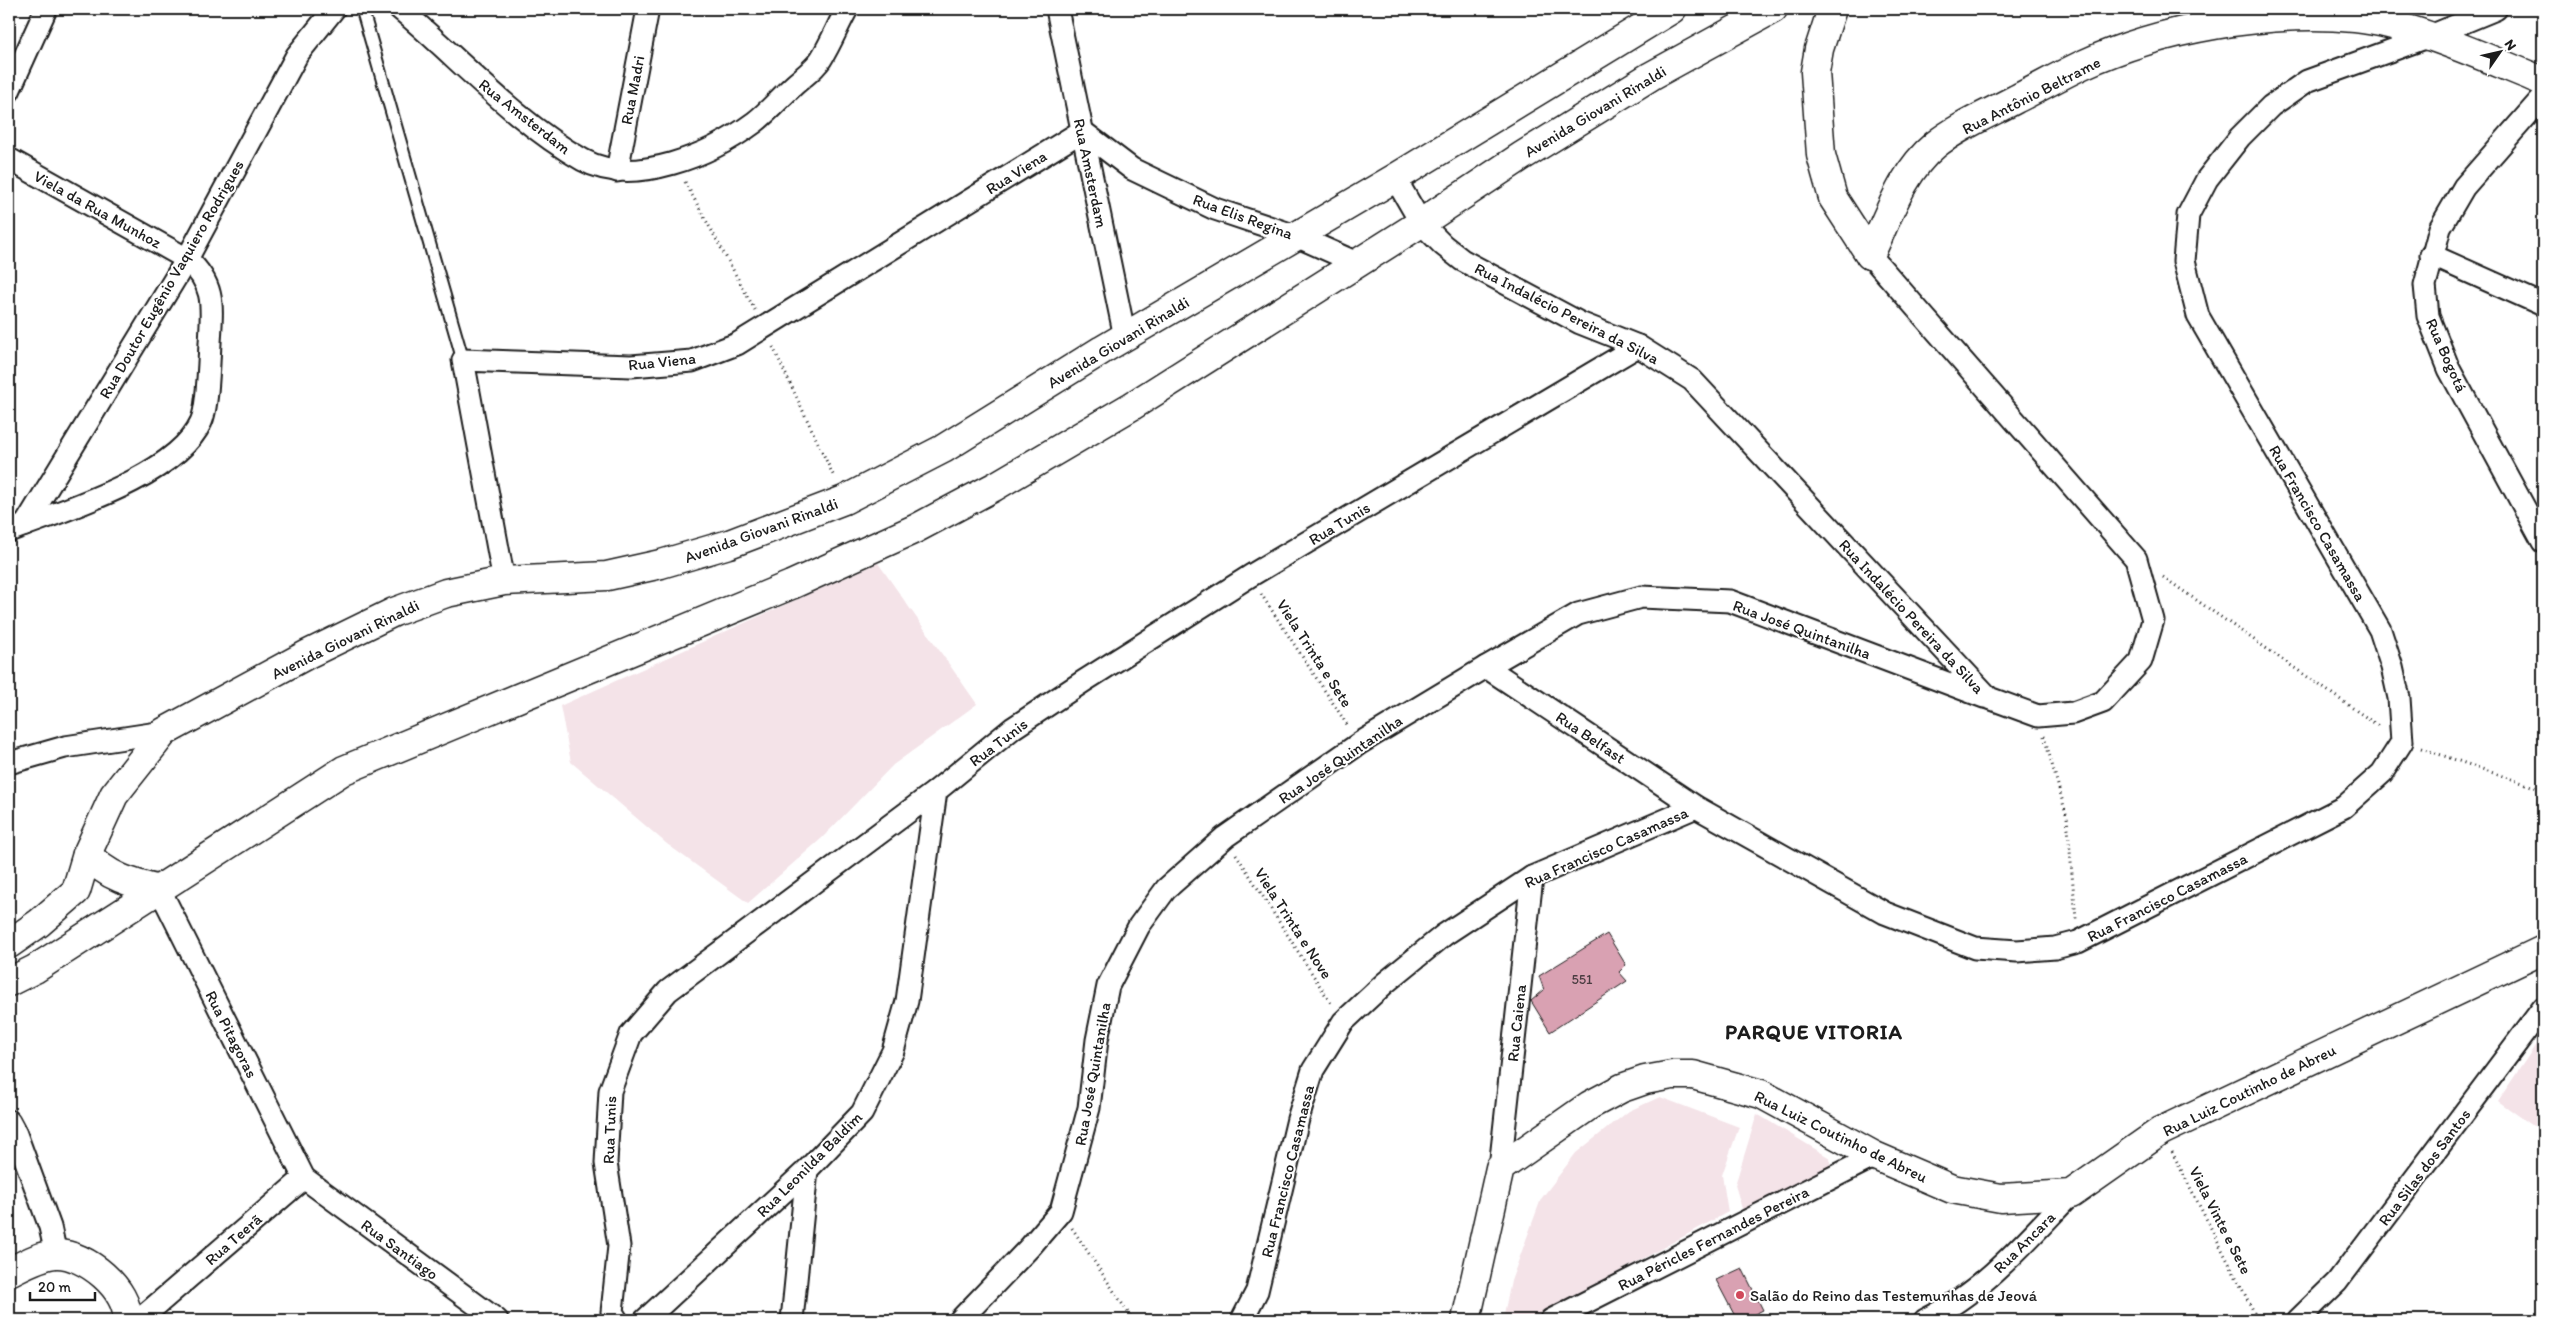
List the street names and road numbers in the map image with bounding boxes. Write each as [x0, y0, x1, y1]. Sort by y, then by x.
street label: Rua Antônio Beltrame [1959, 52, 2104, 139]
street label: Rua Madri [616, 54, 649, 126]
street label: Avenida Giovani Rinaldi [1521, 62, 1670, 161]
street label: Rua Amsterdam [475, 75, 575, 158]
street label: Rua Amsterdam [1070, 117, 1111, 230]
street label: Rua Viena [982, 146, 1050, 199]
street label: Rua Doutor Eugênio Vaquiero Rodrigues [95, 157, 248, 402]
street label: Viela da Rua Munhoz [31, 166, 165, 253]
street label: Rua Elis Regina [1190, 190, 1296, 244]
street label: Rua Indalécio Pereira da Silva [1471, 259, 1663, 369]
street label: Avenida Giovani Rinaldi [1044, 293, 1193, 392]
street label: Rua Bogotá [2422, 315, 2472, 396]
street label: Rua Viena [627, 348, 697, 375]
street label: Rua Francisco Casamassa [2265, 442, 2370, 605]
street label: Avenida Giovani Rinaldi [682, 494, 840, 567]
street label: Rua Tunis [1305, 498, 1373, 549]
street label: Rua Indalécio Pereira da Silva [1835, 535, 1989, 698]
street label: Avenida Giovani Rinaldi [268, 595, 422, 683]
street label: Viela Trinta e Sete [1273, 596, 1357, 711]
street label: Rua José Quintanilha [1730, 596, 1873, 663]
street label: Rua Belfast [1552, 707, 1629, 768]
street label: Rua José Quintanilha [1275, 711, 1406, 808]
street label: Rua Tunis [965, 714, 1031, 770]
street label: Rua Francisco Casamassa [1521, 802, 1692, 892]
street label: Rua Francisco Casamassa [2084, 848, 2251, 946]
street label: Viela Trinta e Nove [1251, 864, 1337, 982]
street label: Rua Caiena [1503, 983, 1530, 1063]
street label: Rua Pitagoras [201, 987, 262, 1081]
street label: Rua José Quintanilha [1071, 1001, 1114, 1147]
street label: Rua Luiz Coutinho de Abreu [2160, 1040, 2339, 1141]
street label: Rua Francisco Casamassa [1257, 1082, 1318, 1259]
street label: Rua Luiz Coutinho de Abreu [1751, 1086, 1931, 1187]
street label: Rua Tunis [599, 1096, 620, 1164]
street label: Rua Silas dos Santos [2374, 1105, 2475, 1229]
street label: Rua Leonilda Baldim [753, 1107, 866, 1221]
street label: Viela Vinte e Sete [2185, 1163, 2256, 1277]
street label: Rua Péricles Fernandes Pereira [1615, 1182, 1812, 1295]
street label: Rua Ancara [1990, 1207, 2060, 1277]
street label: Rua Teerã [201, 1209, 266, 1269]
street label: Rua Santiago [357, 1215, 442, 1284]

